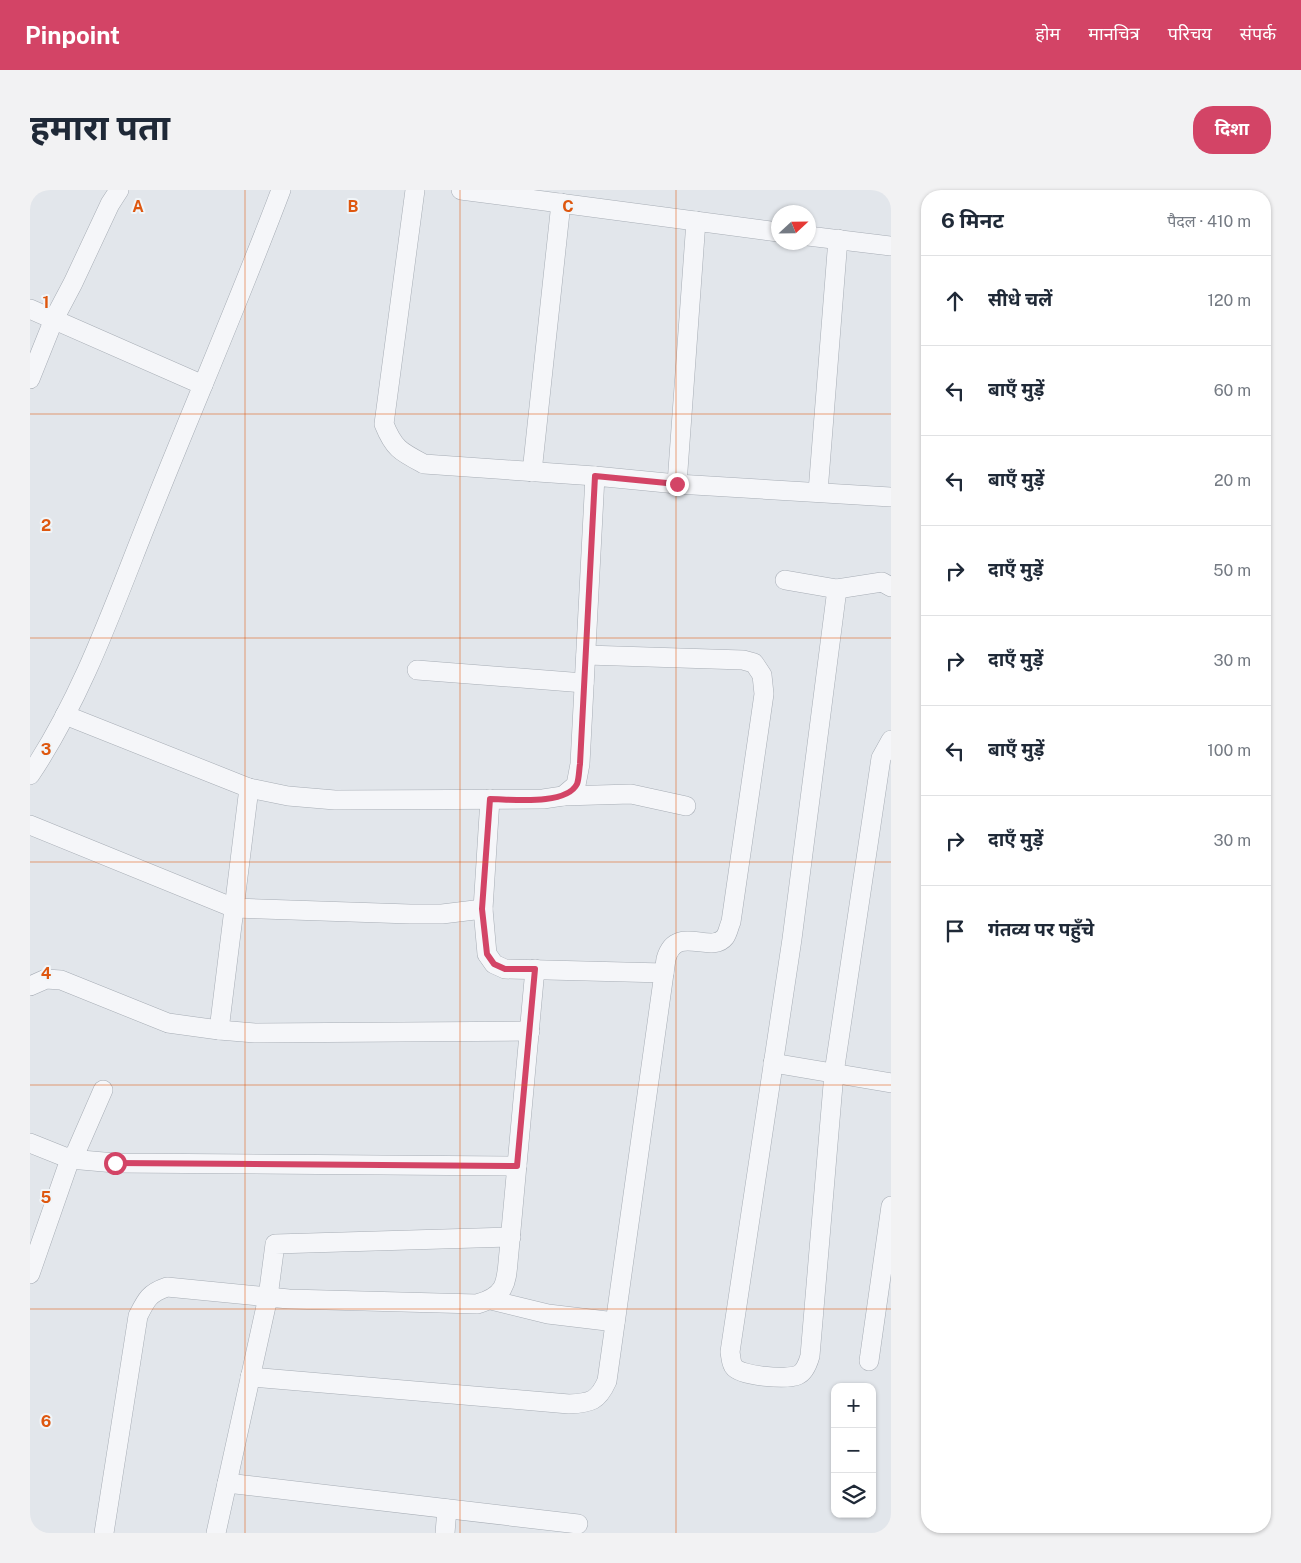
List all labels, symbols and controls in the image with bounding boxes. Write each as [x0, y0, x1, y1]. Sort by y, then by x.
text: Pinpoint [25, 21, 120, 49]
text: होम [1035, 23, 1060, 44]
text: मानचित्र [1088, 23, 1140, 44]
text: परिचय [1168, 23, 1212, 44]
text: संपर्क [1240, 23, 1276, 44]
button: दिशा [1193, 106, 1271, 154]
text: हमारा पता [30, 107, 170, 148]
text: A [132, 197, 144, 216]
text: B [348, 197, 359, 216]
text: C [562, 197, 574, 216]
north arrow [771, 205, 816, 250]
text: 6 मिनट [941, 208, 1004, 233]
text: पैदल · 410 m [1167, 212, 1251, 231]
icon: ahead [941, 287, 969, 315]
text: सीधे चलें [988, 288, 1052, 310]
text: 120 m [1207, 291, 1251, 310]
text: 1 [43, 293, 49, 312]
icon: left [941, 377, 969, 405]
text: बाएँ मुड़ें [988, 378, 1044, 400]
text: 60 m [1214, 381, 1251, 400]
icon: left [941, 467, 969, 495]
text: बाएँ मुड़ें [988, 468, 1044, 490]
text: 20 m [1214, 471, 1251, 490]
route end [666, 473, 689, 496]
text: 2 [41, 516, 51, 535]
icon: right [941, 557, 969, 585]
text: दाएँ मुड़ें [988, 558, 1043, 580]
text: 50 m [1213, 561, 1251, 580]
icon: right [941, 647, 969, 675]
text: दाएँ मुड़ें [988, 648, 1043, 670]
text: 30 m [1214, 651, 1251, 670]
icon: left [941, 737, 969, 765]
text: बाएँ मुड़ें [988, 738, 1044, 760]
text: 3 [41, 740, 51, 759]
text: 100 m [1207, 741, 1251, 760]
icon: right [941, 827, 969, 855]
text: दाएँ मुड़ें [988, 828, 1043, 850]
text: 30 m [1214, 831, 1251, 850]
icon: arrive [941, 917, 969, 945]
text: गंतव्य पर पहुँचे [988, 918, 1094, 940]
text: 4 [41, 964, 52, 983]
route start [104, 1152, 127, 1175]
text: 5 [41, 1188, 52, 1207]
map controls [831, 1383, 876, 1518]
button: + [831, 1383, 876, 1428]
text: 6 [41, 1412, 51, 1431]
button: − [831, 1428, 876, 1473]
button: layers [831, 1473, 876, 1518]

